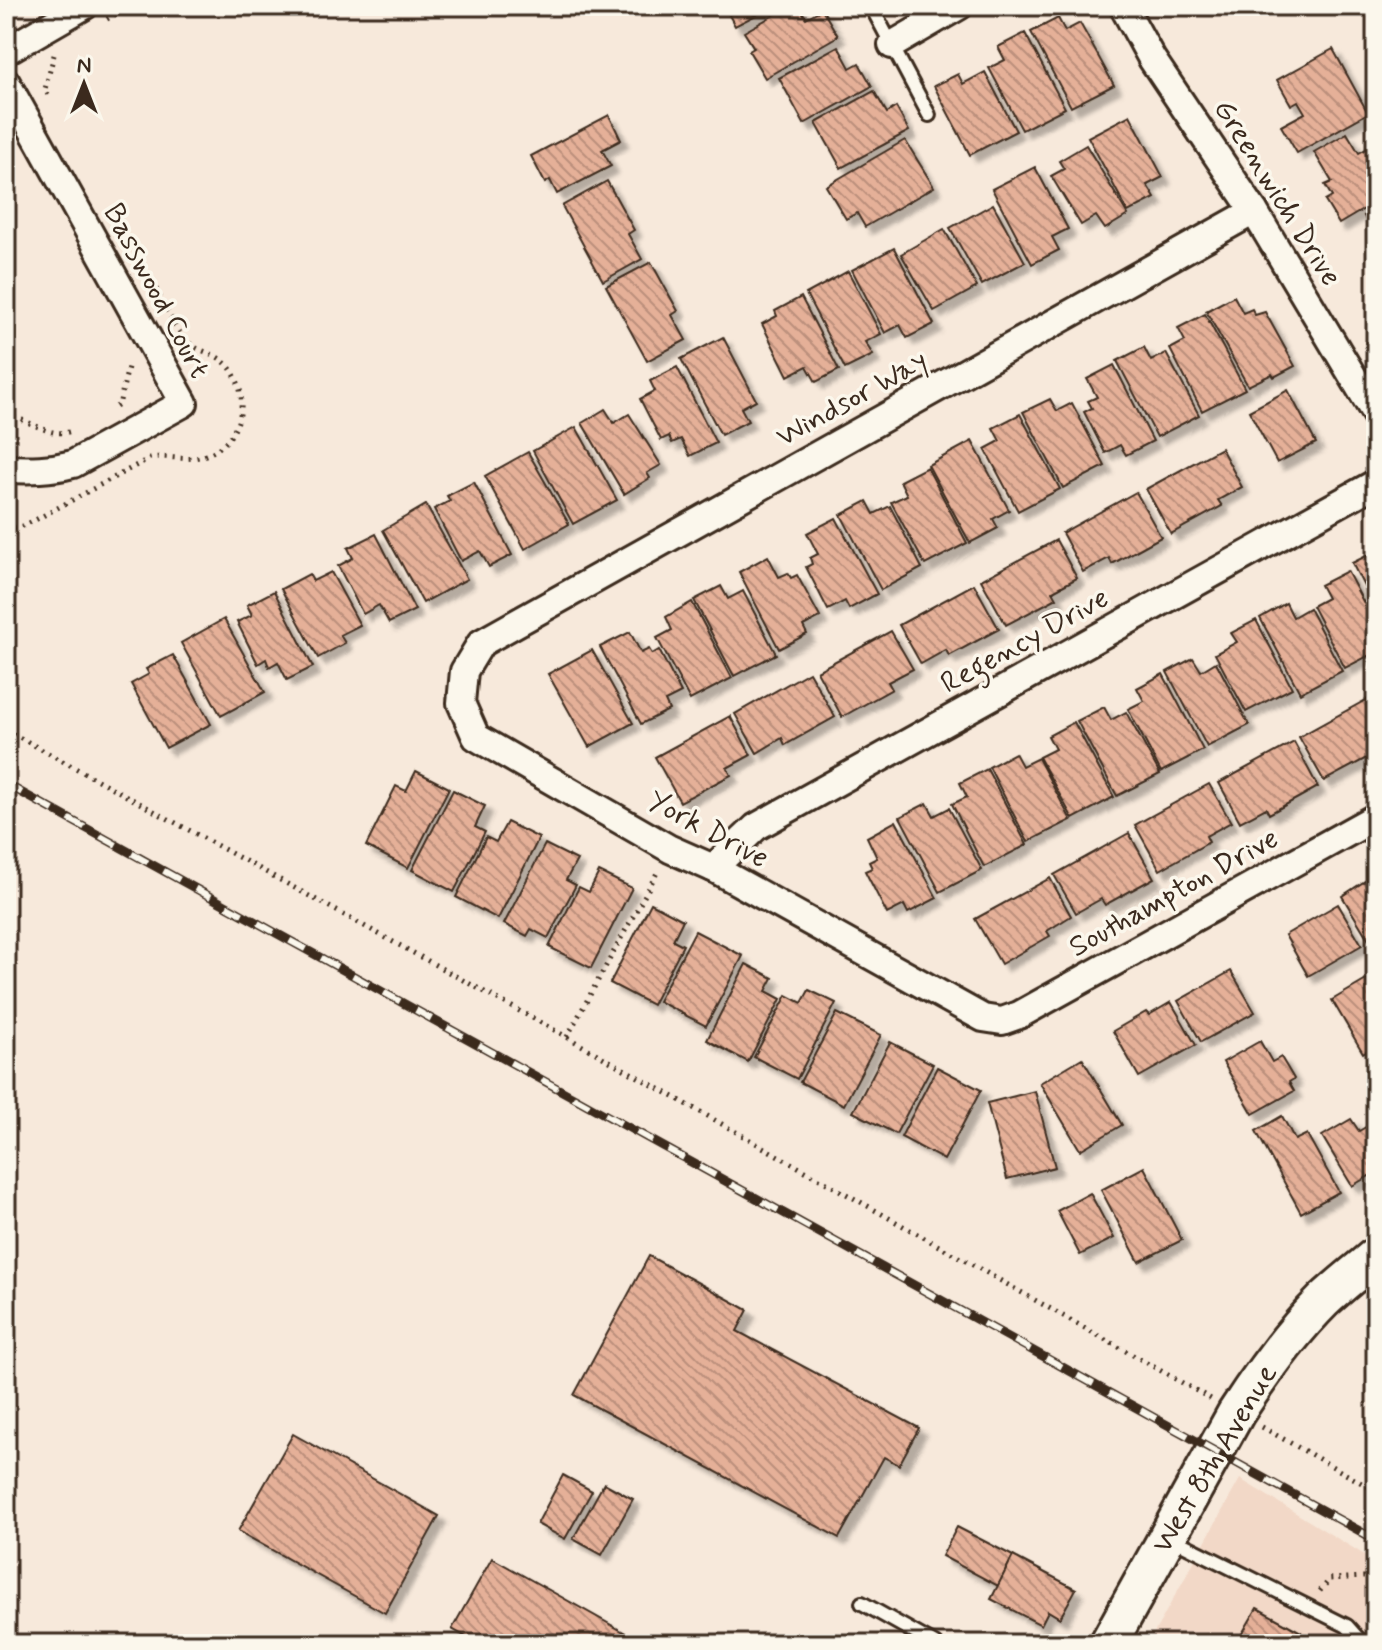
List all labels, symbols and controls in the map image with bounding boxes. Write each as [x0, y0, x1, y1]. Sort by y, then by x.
north arrow [44, 44, 124, 124]
text: N [77, 52, 91, 80]
street label: Greenwich Drive [1204, 92, 1350, 294]
street label: Basswood Court [94, 197, 218, 385]
street label: Windsor Way [769, 341, 935, 457]
street label: Regency Drive [934, 579, 1117, 706]
street label: York Drive [641, 782, 775, 878]
street label: Southampton Drive [1062, 819, 1286, 967]
street label: West 8th Avenue [1143, 1357, 1287, 1561]

